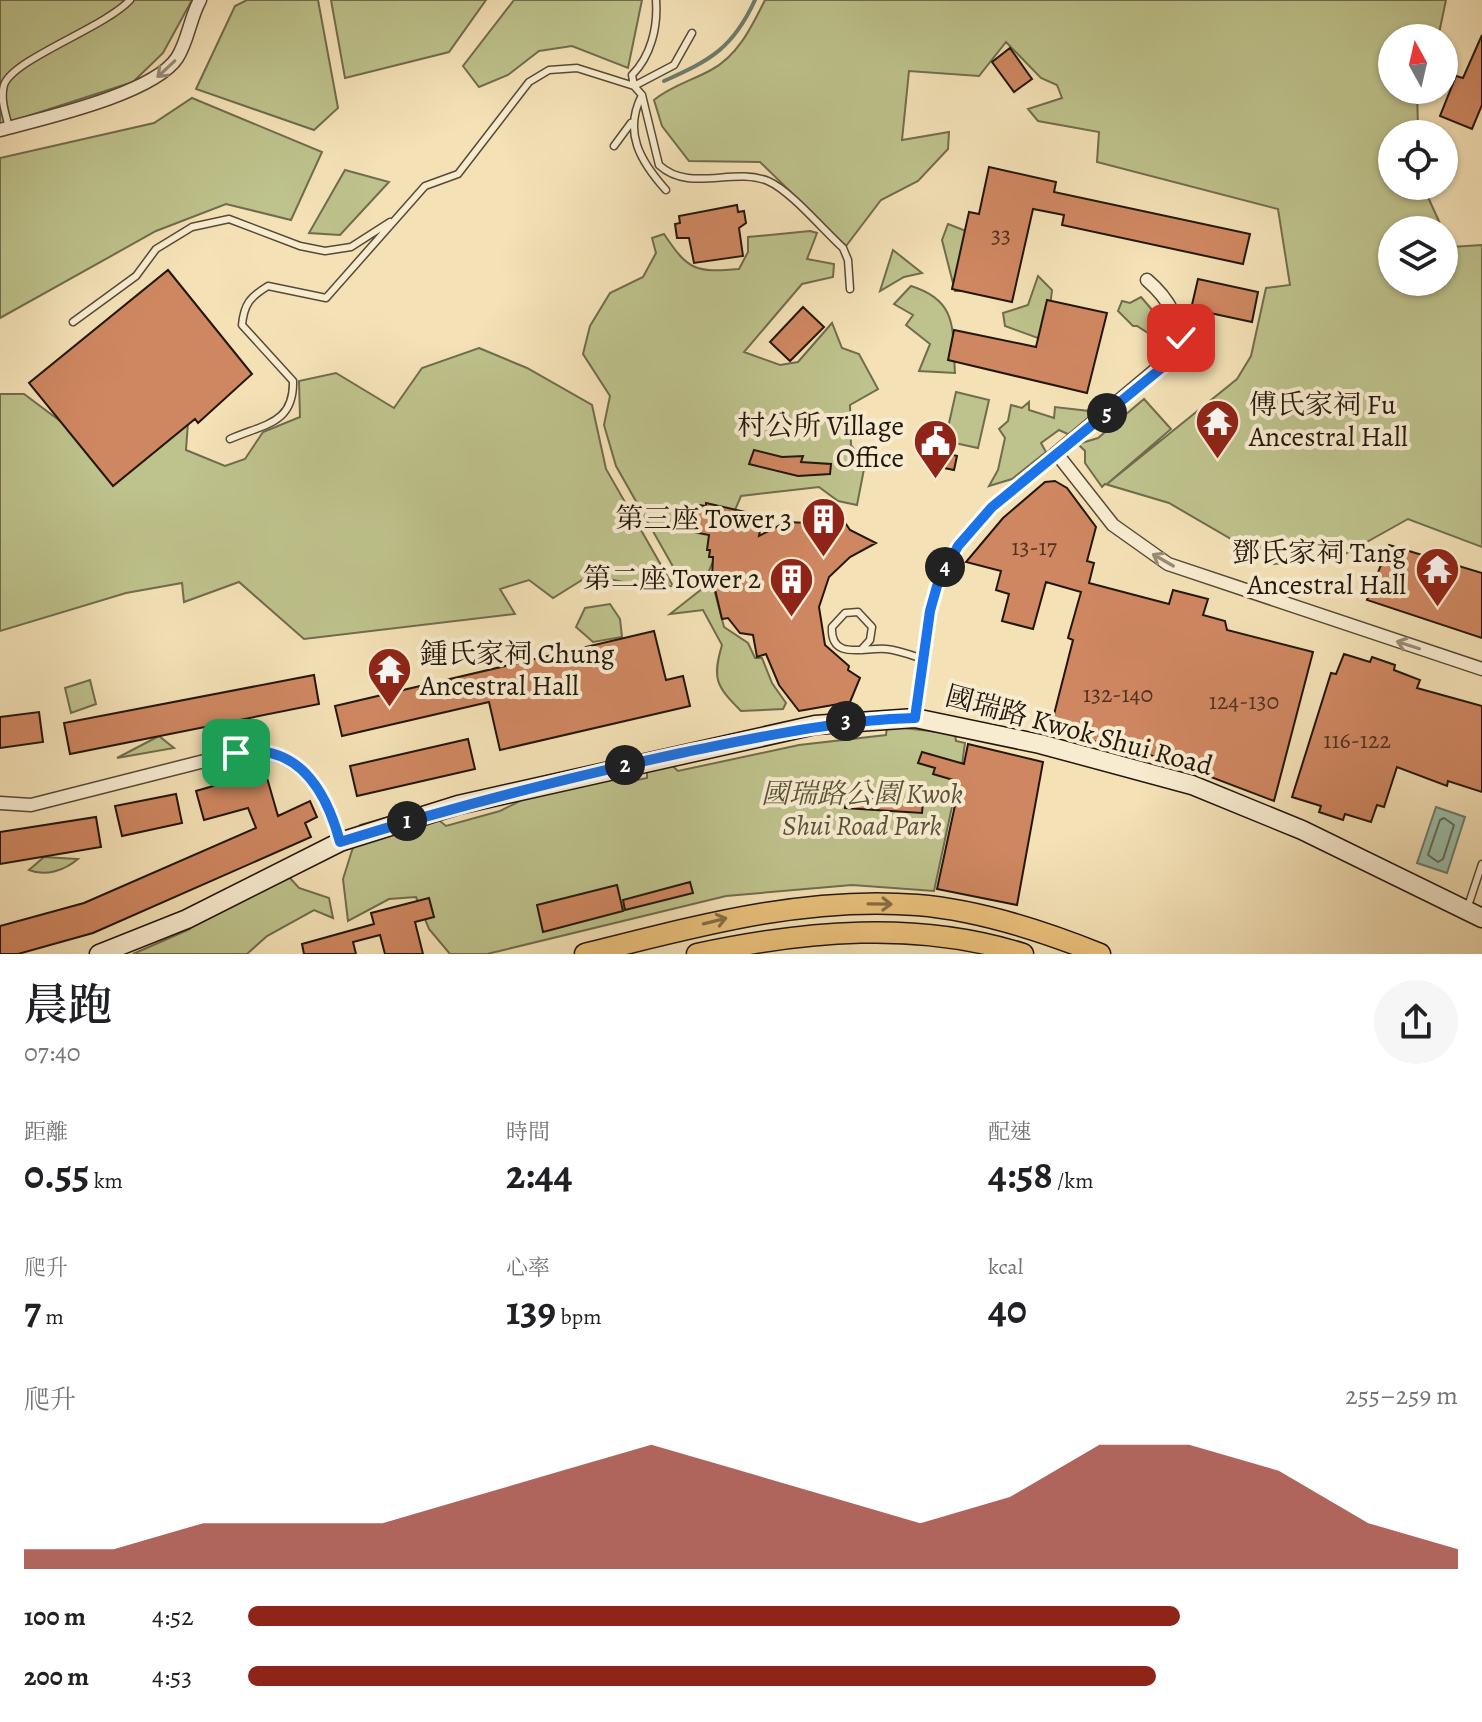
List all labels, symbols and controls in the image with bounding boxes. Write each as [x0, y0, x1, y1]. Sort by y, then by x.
north arrow [1378, 24, 1458, 104]
map controls [1378, 24, 1458, 296]
one-way arrow [156, 59, 176, 78]
button: locate [1378, 120, 1458, 200]
button: layers [1378, 216, 1458, 296]
house number: 33 [991, 219, 1011, 251]
pin [1147, 304, 1215, 372]
icon: check [1159, 316, 1203, 360]
place label: 傅氏家祠 Fu Ancestral Hall [1248, 386, 1408, 456]
pin: 5 [1087, 393, 1127, 433]
temple icon: 傅氏家祠 Fu Ancestral Hall [1194, 397, 1242, 460]
text: 5 [1102, 398, 1112, 428]
place label: 村公所 Village Office [737, 407, 904, 477]
public building icon: 村公所 Village Office [911, 418, 959, 481]
building icon: 第三座 Tower 3 [799, 495, 847, 558]
place label: 第三座 Tower 3 [616, 500, 792, 538]
house number: 13-17 [1011, 531, 1058, 563]
place label: 鄧氏家祠 Tang Ancestral Hall [1232, 534, 1406, 604]
temple icon: 鄧氏家祠 Tang Ancestral Hall [1413, 545, 1461, 608]
pin: 4 [925, 547, 965, 587]
text: 4 [940, 552, 950, 582]
one-way arrow [1152, 552, 1175, 568]
building icon: 第二座 Tower 2 [768, 555, 816, 618]
place label: 第二座 Tower 2 [583, 560, 761, 598]
place label: 鍾氏家祠 Chung Ancestral Hall [419, 635, 615, 705]
one-way arrow [1396, 636, 1421, 651]
temple icon: 鍾氏家祠 Chung Ancestral Hall [365, 646, 413, 709]
street label: 國瑞路 Kwok Shui Road [941, 677, 1218, 785]
house number: 132-140 [1083, 678, 1153, 710]
house number: 124-130 [1209, 685, 1279, 717]
pin: 3 [826, 701, 866, 741]
text: 3 [841, 706, 851, 736]
pin [202, 719, 270, 787]
house number: 116-122 [1323, 724, 1391, 756]
icon: arrive [214, 731, 258, 775]
pin: 2 [605, 745, 645, 785]
text: 2 [620, 750, 630, 780]
park label: 國瑞路公園 Kwok Shui Road Park [761, 775, 963, 845]
pin: 1 [387, 801, 427, 841]
text: 1 [403, 806, 411, 836]
one-way arrow [866, 897, 893, 912]
one-way arrow [702, 913, 728, 928]
text: 晨跑 [24, 975, 112, 1035]
button: share [1374, 980, 1458, 1064]
text: 07:40 [24, 1035, 81, 1070]
text: 距離 [24, 1117, 68, 1147]
text: 時間 [506, 1117, 550, 1147]
text: 配速 [988, 1117, 1032, 1147]
text: 0.55 [24, 1147, 89, 1202]
text: 2:44 [506, 1147, 572, 1202]
text: 4:58 [988, 1147, 1053, 1202]
text: km [89, 1166, 123, 1196]
text: /km [1053, 1166, 1093, 1196]
text: kcal [988, 1252, 1023, 1282]
text: 爬升 [24, 1253, 68, 1283]
text: 心率 [506, 1253, 550, 1283]
text: 40 [988, 1282, 1027, 1337]
text: 7 [24, 1283, 41, 1338]
text: 139 [506, 1283, 556, 1338]
text: m [41, 1302, 64, 1332]
text: bpm [556, 1302, 602, 1332]
text: 255–259 m [1345, 1378, 1458, 1413]
text: 爬升 [24, 1382, 76, 1417]
text: 100 m [24, 1599, 86, 1634]
text: 4:52 [152, 1599, 194, 1634]
text: 200 m [24, 1659, 89, 1694]
text: 4:53 [152, 1659, 192, 1694]

